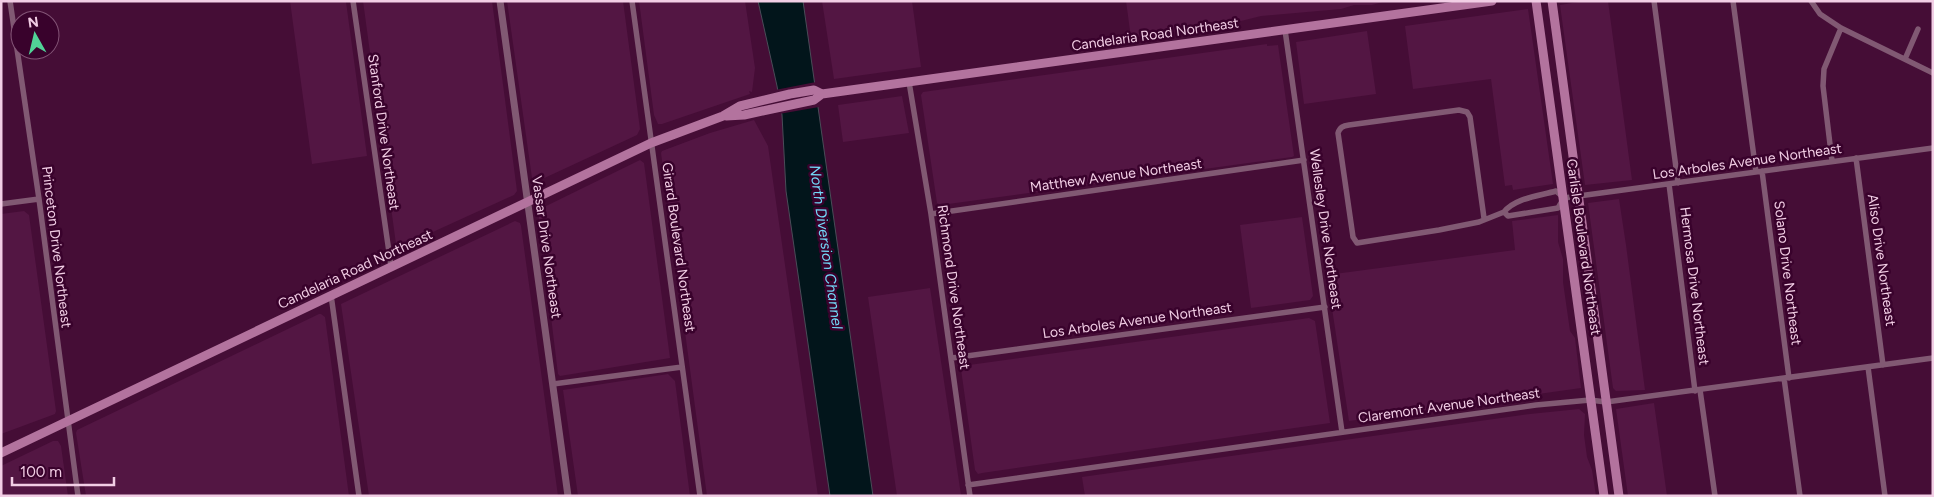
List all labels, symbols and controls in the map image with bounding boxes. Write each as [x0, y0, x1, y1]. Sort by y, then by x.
north arrow [10, 10, 60, 60]
text: N [27, 13, 40, 32]
street label: Candelaria Road Northeast [1070, 14, 1240, 55]
street label: Stanford Drive Northeast [364, 53, 403, 211]
street label: Los Arboles Avenue Northeast [1651, 140, 1843, 183]
street label: Wellesley Drive Northeast [1306, 148, 1345, 310]
street label: Matthew Avenue Northeast [1029, 155, 1203, 196]
street label: Carlisle Boulevard Northeast [1563, 158, 1604, 336]
street label: Girard Boulevard Northeast [658, 161, 699, 333]
water label: North Diversion Channel [806, 164, 847, 331]
street label: Princeton Drive Northeast [38, 165, 75, 329]
street label: Vassar Drive Northeast [528, 175, 565, 319]
street label: Aliso Drive Northeast [1864, 193, 1899, 327]
street label: Solano Drive Northeast [1770, 200, 1805, 346]
street label: Richmond Drive Northeast [934, 204, 973, 371]
street label: Hermosa Drive Northeast [1676, 206, 1713, 366]
street label: Candelaria Road Northeast [275, 226, 435, 313]
street label: Los Arboles Avenue Northeast [1041, 299, 1233, 342]
street label: Claremont Avenue Northeast [1357, 384, 1541, 427]
scale bar [12, 454, 115, 486]
text: 100 m [20, 463, 62, 481]

